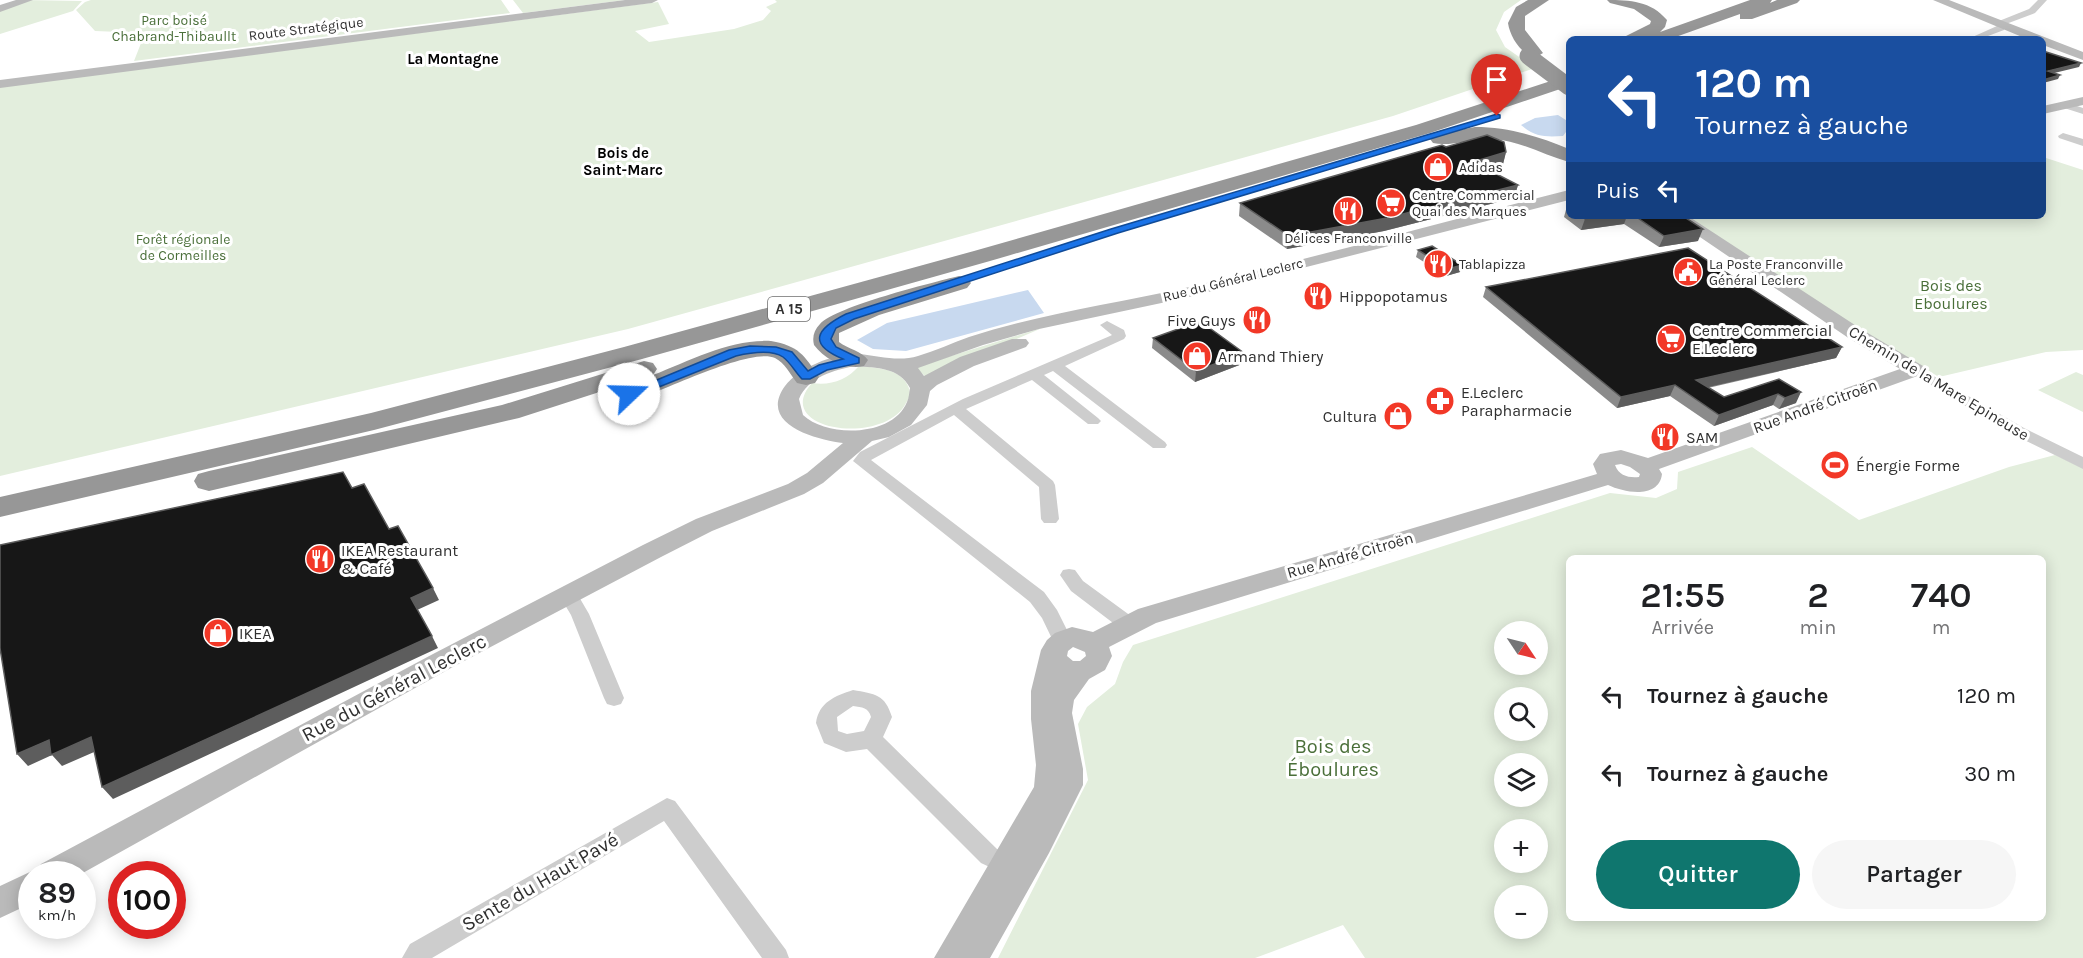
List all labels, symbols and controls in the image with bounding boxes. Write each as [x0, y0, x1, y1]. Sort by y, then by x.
park label: Parc boisé Chabrand-Thibaullt [112, 12, 236, 45]
street label: Route Stratégique [248, 14, 364, 44]
district label: La Montagne [407, 50, 499, 68]
pin [1471, 54, 1522, 116]
text: 120 m [1695, 58, 1812, 108]
icon: left [1596, 60, 1674, 138]
icon: arrive [1480, 63, 1513, 96]
text: Tournez à gauche [1695, 109, 1908, 141]
district label: Bois de Saint-Marc [583, 144, 663, 179]
shop icon: Adidas [1422, 151, 1454, 183]
place label: Adidas [1459, 159, 1503, 176]
icon: left [1652, 174, 1685, 207]
text: Puis [1596, 178, 1640, 204]
supermarket icon: Centre Commercial Quai des Marques [1375, 187, 1407, 219]
place label: Centre Commercial Quai des Marques [1412, 187, 1535, 220]
restaurant icon: Délices Franconville [1332, 195, 1364, 227]
place label: Délices Franconville [1284, 230, 1412, 247]
park label: Forêt régionale de Cormeilles [136, 231, 230, 264]
restaurant icon: Tablapizza [1422, 248, 1454, 280]
street label: Rue du Général Leclerc [1161, 254, 1305, 306]
place label: Tablapizza [1459, 256, 1526, 273]
public building icon: La Poste Franconville Général Leclerc [1672, 256, 1704, 288]
place label: La Poste Franconville Général Leclerc [1709, 256, 1843, 289]
park label: Bois des Eboulures [1914, 276, 1988, 313]
restaurant icon: Hippopotamus [1302, 280, 1334, 312]
place label: Hippopotamus [1339, 287, 1448, 306]
road number: A 15 [768, 297, 810, 321]
restaurant icon: Five Guys [1241, 304, 1273, 336]
place label: Five Guys [1167, 311, 1236, 330]
place label: Centre Commercial E.Leclerc [1692, 321, 1832, 358]
street label: Chemin de la Mare Epineuse [1845, 322, 2033, 444]
supermarket icon: Centre Commercial E.Leclerc [1655, 323, 1687, 355]
shop icon: Armand Thiery [1181, 340, 1213, 372]
place label: Armand Thiery [1218, 347, 1324, 366]
position arrow [597, 362, 661, 426]
street label: Rue André Citroën [1750, 375, 1880, 437]
place label: E.Leclerc Parapharmacie [1461, 383, 1572, 420]
pharmacy icon: E.Leclerc Parapharmacie [1424, 385, 1456, 417]
shop icon: Cultura [1382, 400, 1414, 432]
place label: Cultura [1323, 407, 1377, 426]
restaurant icon: SAM [1649, 421, 1681, 453]
place label: SAM [1686, 428, 1718, 447]
sports icon: Énergie Forme [1819, 449, 1851, 481]
place label: Énergie Forme [1856, 456, 1960, 475]
street label: Rue André Citroën [1285, 528, 1415, 582]
place label: IKEA Restaurant & Café [341, 541, 458, 578]
restaurant icon: IKEA Restaurant & Café [304, 543, 336, 575]
text: 21:55 [1640, 574, 1725, 616]
text: 2 [1807, 574, 1829, 616]
text: 740 [1911, 574, 1972, 616]
text: Arrivée [1652, 616, 1714, 639]
text: min [1800, 616, 1836, 639]
text: m [1932, 616, 1950, 639]
shop icon: IKEA [202, 617, 234, 649]
north arrow [1494, 621, 1548, 675]
map controls [1494, 621, 1548, 939]
place label: IKEA [239, 624, 271, 643]
street label: Rue du Général Leclerc [298, 630, 490, 746]
icon: left [1596, 680, 1629, 713]
text: Tournez à gauche [1647, 683, 1828, 709]
text: 120 m [1957, 683, 2016, 709]
button: search [1494, 687, 1548, 741]
park label: Bois des Éboulures [1287, 735, 1379, 781]
button: layers [1494, 753, 1548, 807]
icon: left [1596, 758, 1629, 791]
text: Tournez à gauche [1647, 761, 1828, 787]
text: 30 m [1964, 761, 2016, 787]
button: + [1494, 819, 1548, 873]
street label: Sente du Haut Pavé [458, 828, 622, 936]
button: Quitter [1596, 840, 1800, 909]
button: Partager [1812, 840, 2016, 909]
speed limit sign: 100 [108, 861, 186, 939]
text: 89 [38, 875, 76, 911]
button: − [1494, 885, 1548, 939]
text: km/h [38, 906, 76, 924]

